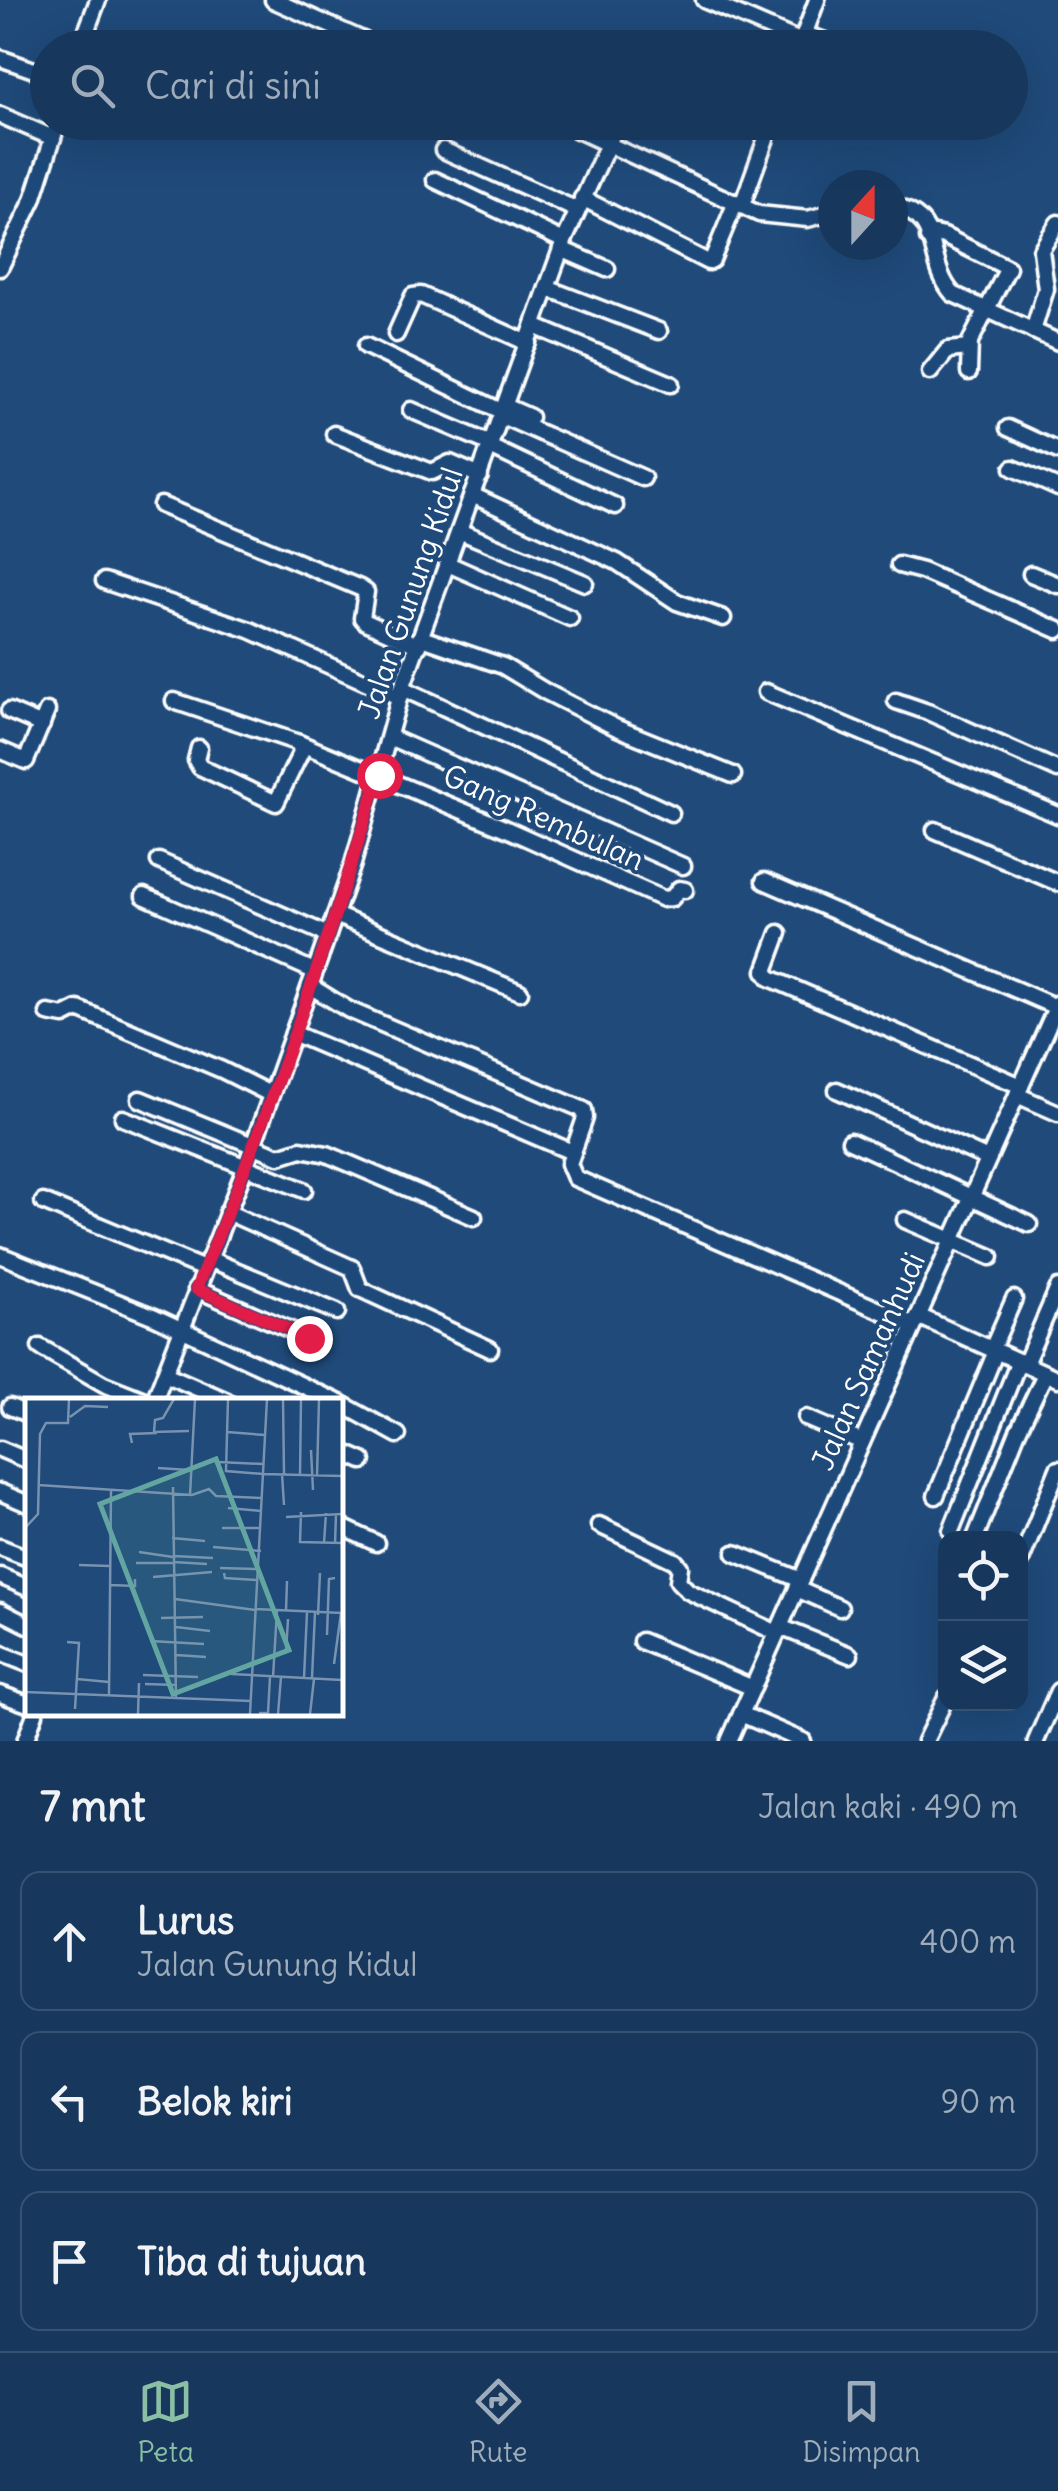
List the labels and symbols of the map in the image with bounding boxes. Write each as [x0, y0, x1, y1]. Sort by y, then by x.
north arrow [818, 170, 908, 260]
street label: Jalan Gunung Kidul [349, 462, 471, 724]
route start [357, 753, 403, 799]
street label: Gang Rembulan [437, 756, 651, 878]
street label: Jalan Samanhudi [803, 1246, 933, 1476]
route end [287, 1316, 333, 1362]
inset map [25, 1398, 342, 1716]

